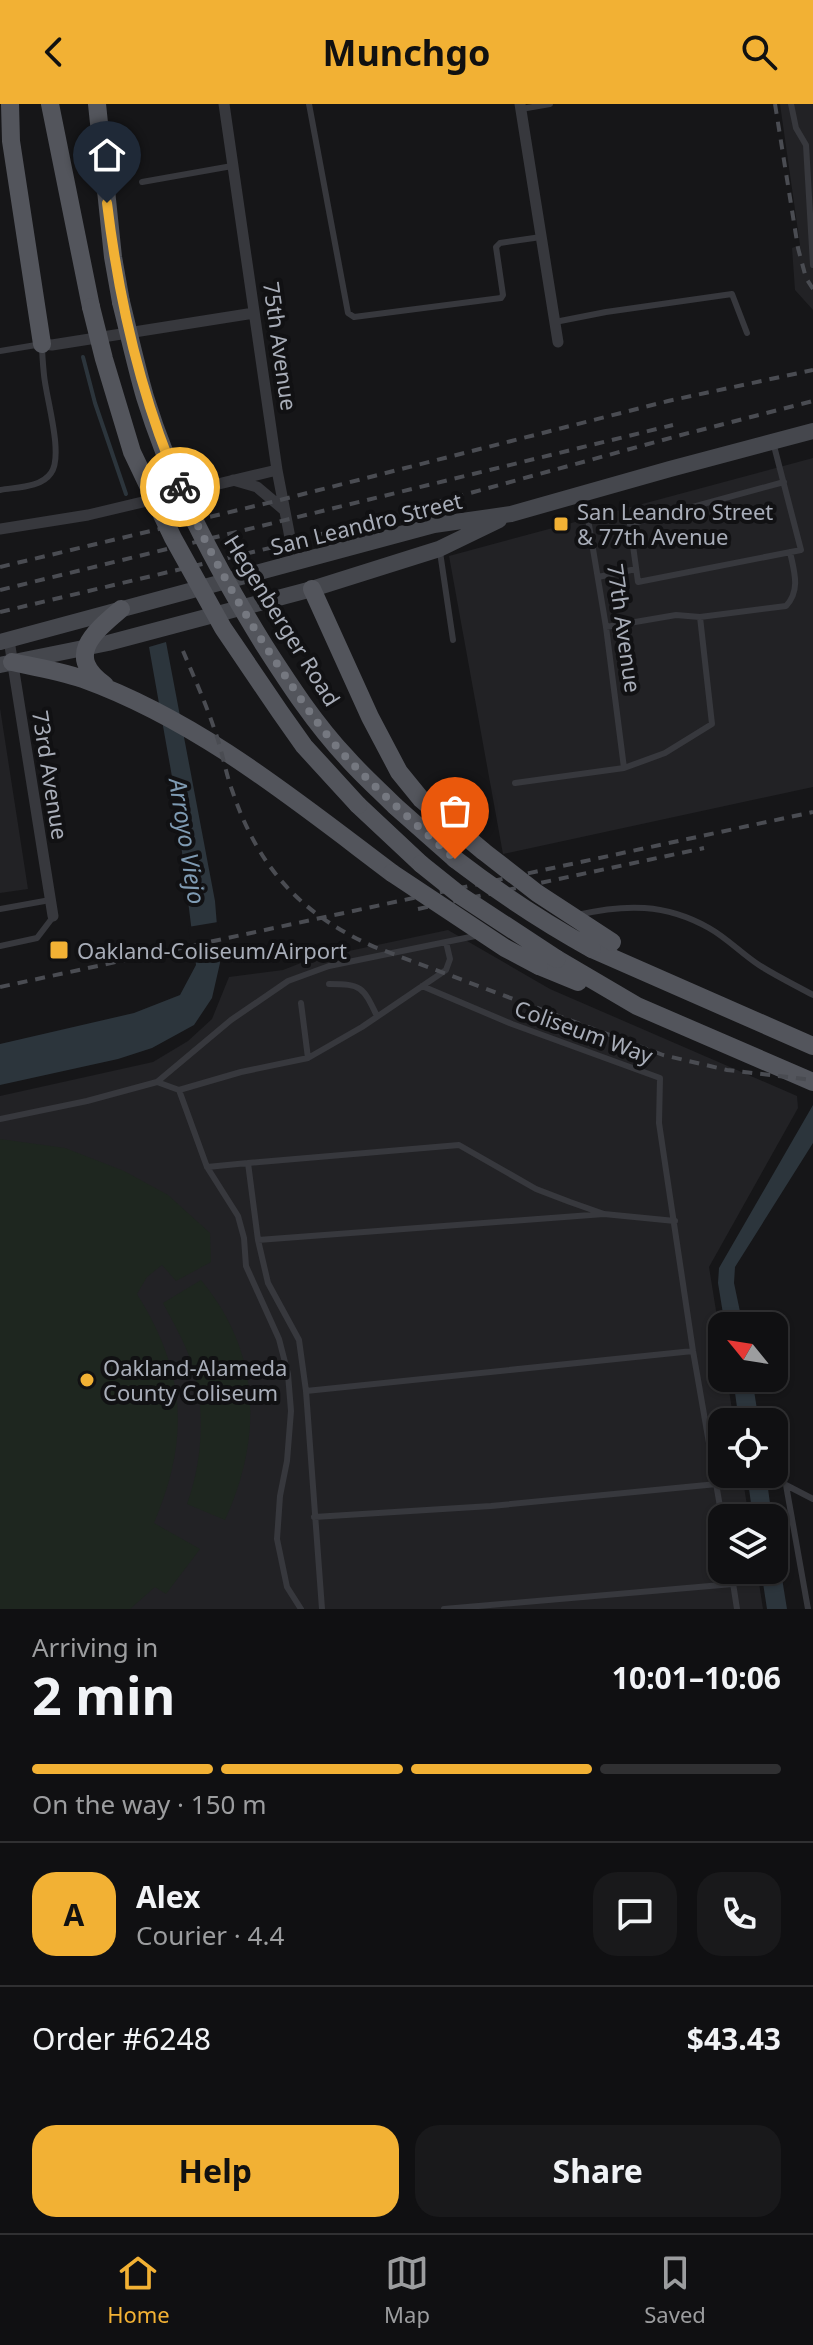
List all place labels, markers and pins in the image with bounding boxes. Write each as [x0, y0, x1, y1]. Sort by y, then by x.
pin [73, 121, 141, 203]
place label: San Leandro Street & 77th Avenue [577, 496, 773, 551]
marker: San Leandro Street & 77th Avenue [552, 515, 570, 533]
pin [421, 777, 489, 859]
place label: Oakland-Coliseum/Airport [77, 935, 347, 965]
marker: Oakland-Coliseum/Airport [48, 939, 70, 961]
place label: Oakland-Alameda County Coliseum [103, 1352, 287, 1407]
marker: Oakland-Alameda County Coliseum [78, 1371, 96, 1389]

